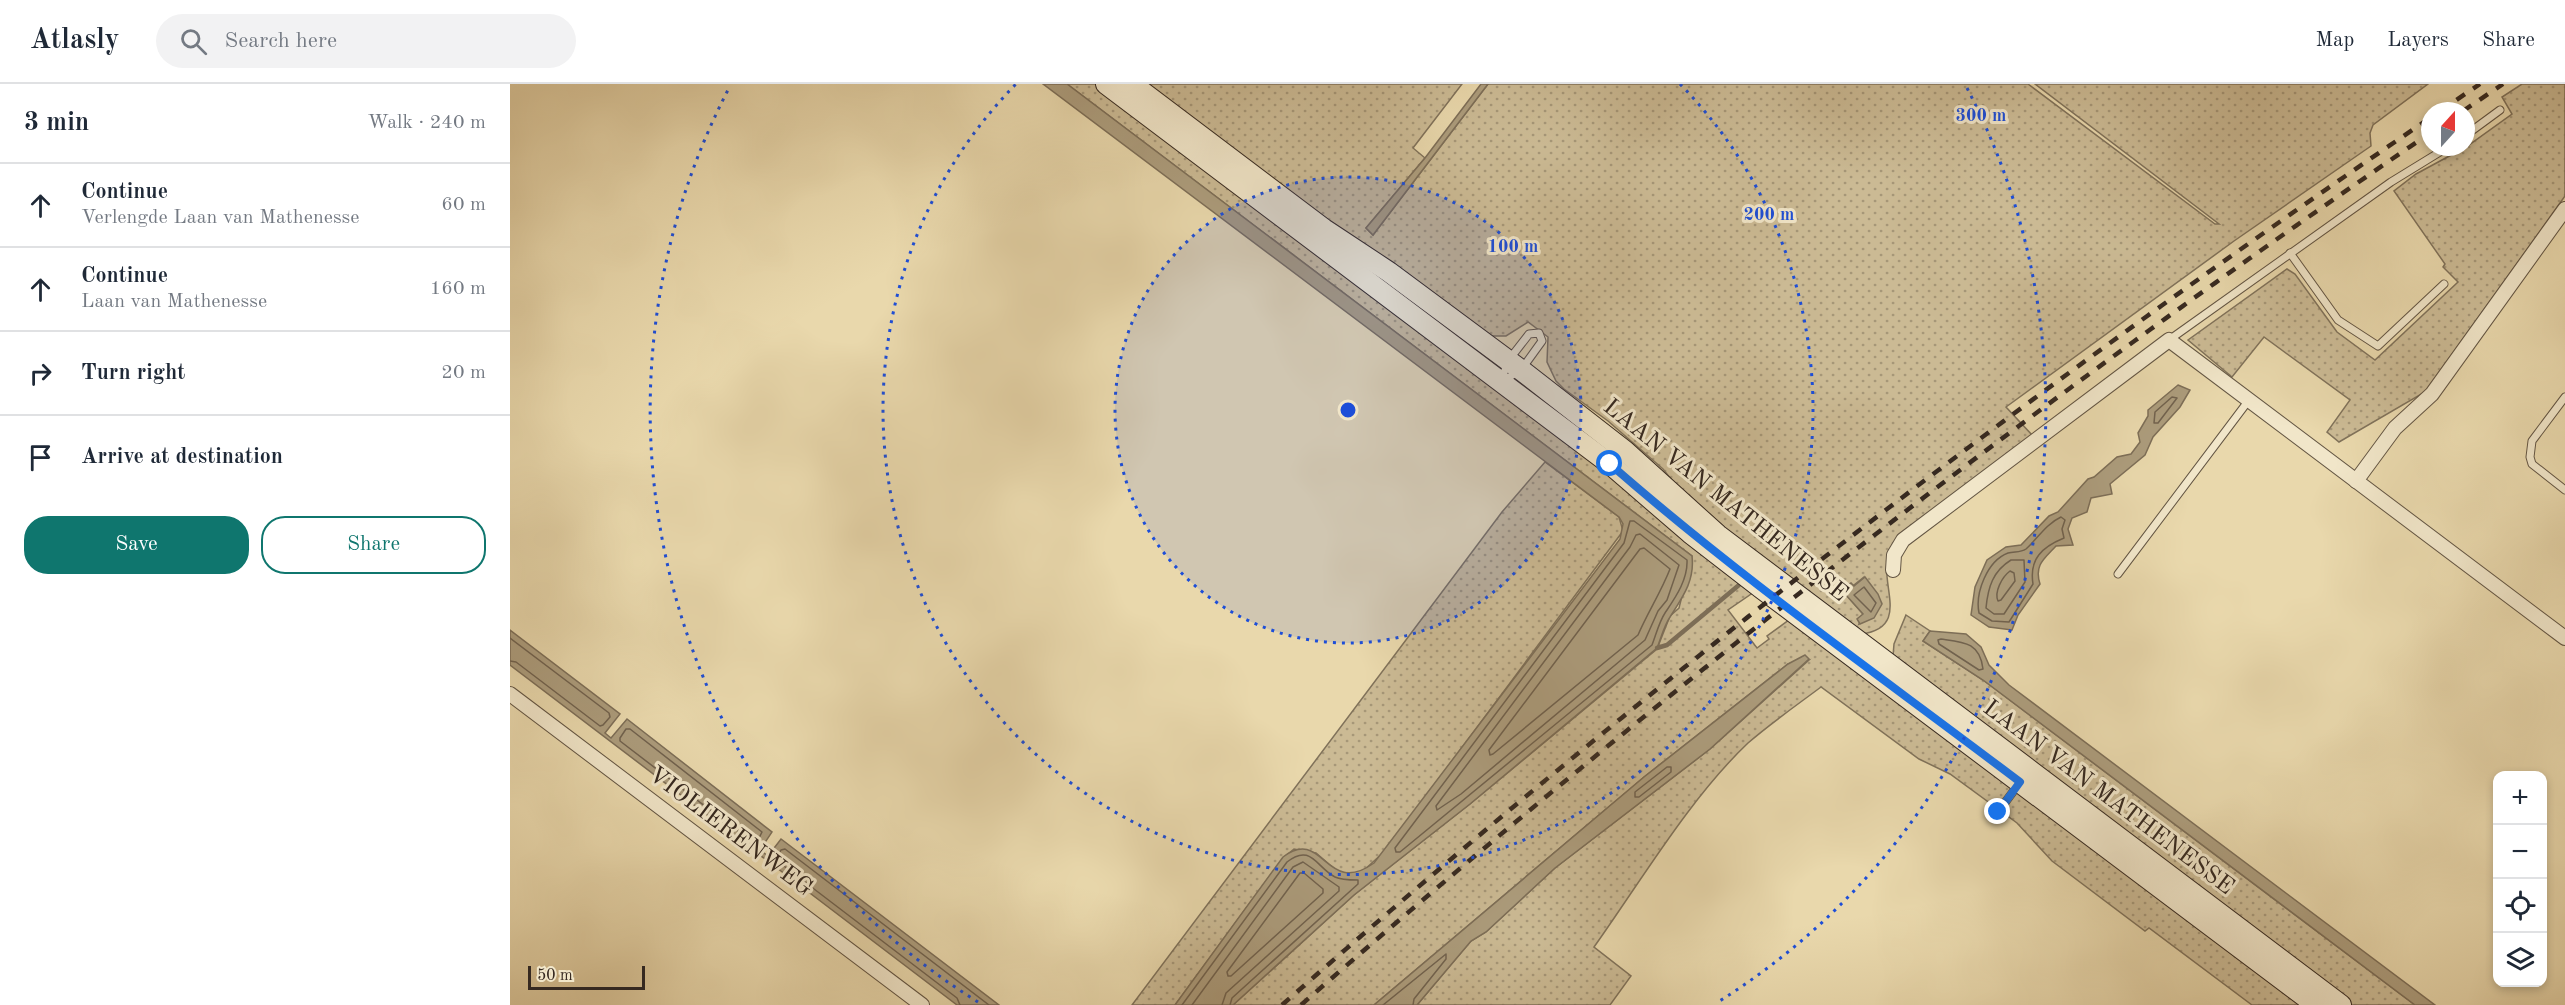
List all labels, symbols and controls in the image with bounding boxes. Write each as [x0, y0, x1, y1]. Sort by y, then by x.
search box [156, 14, 576, 68]
icon: search [177, 25, 210, 58]
text: Atlasly [30, 27, 120, 55]
text: Search here [225, 30, 337, 52]
text: Map [2315, 30, 2354, 51]
text: Layers [2387, 30, 2449, 51]
text: Share [2482, 30, 2535, 51]
north arrow [2421, 102, 2475, 156]
text: 300 m [1956, 107, 2006, 125]
text: 3 min [24, 110, 89, 136]
text: Walk · 240 m [367, 113, 486, 133]
text: Continue [81, 181, 168, 203]
icon: ahead [24, 189, 57, 222]
text: 60 m [441, 195, 486, 215]
text: 200 m [1744, 206, 1794, 224]
text: Verlengde Laan van Mathenesse [81, 208, 359, 228]
text: 100 m [1488, 238, 1538, 256]
text: Continue [81, 265, 168, 287]
icon: ahead [24, 273, 57, 306]
text: 160 m [430, 279, 486, 299]
text: Laan van Mathenesse [81, 292, 267, 312]
icon: right [24, 357, 57, 390]
text: Turn right [81, 362, 185, 384]
text: 20 m [441, 363, 486, 383]
street label: LAAN VAN MATHENESSE [1598, 395, 1852, 607]
centre of rings [1338, 400, 1358, 420]
icon: arrive [24, 441, 57, 474]
text: Arrive at destination [81, 446, 283, 468]
route start [1596, 450, 1622, 476]
button: Save [24, 516, 249, 574]
button: Share [261, 516, 486, 574]
street label: LAAN VAN MATHENESSE [1978, 696, 2238, 900]
street label: VIOLIERENWEG [643, 763, 817, 901]
map controls [2493, 771, 2547, 987]
button: + [2493, 771, 2547, 825]
route end [1984, 798, 2010, 824]
button: − [2493, 825, 2547, 879]
button: locate [2493, 879, 2547, 933]
button: layers [2493, 933, 2547, 987]
scale bar [528, 963, 645, 990]
text: 50 m [537, 968, 573, 984]

